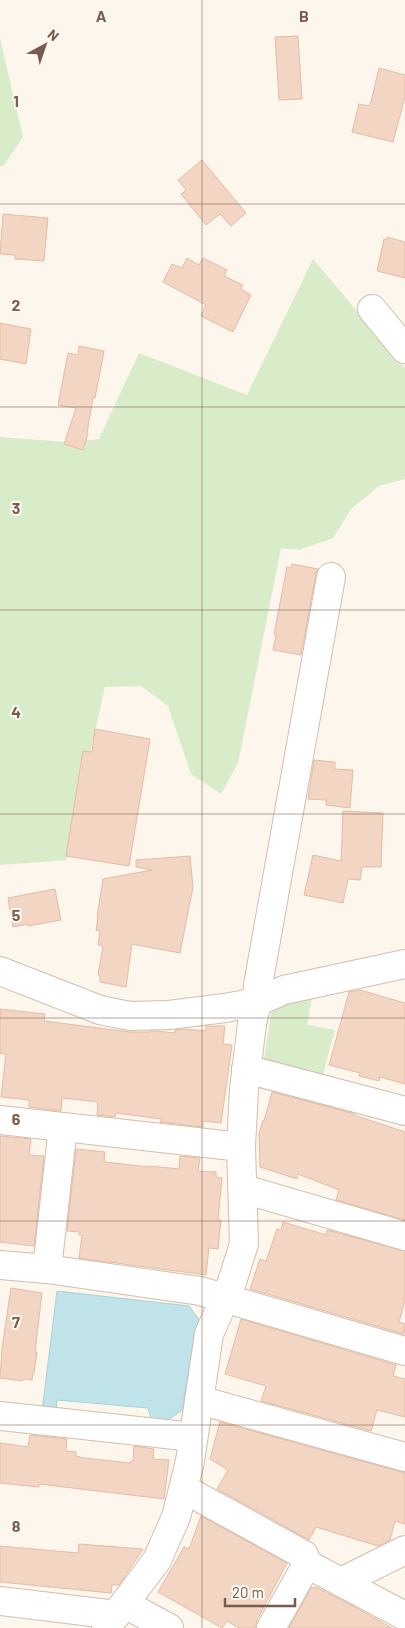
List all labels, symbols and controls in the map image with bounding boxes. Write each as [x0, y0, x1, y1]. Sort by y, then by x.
text: A [96, 6, 107, 25]
text: B [299, 6, 309, 25]
north arrow [20, 20, 70, 70]
text: N [45, 25, 63, 44]
text: 1 [13, 91, 19, 110]
text: 2 [12, 295, 21, 314]
text: 3 [12, 498, 20, 517]
text: 4 [11, 702, 21, 721]
text: 5 [12, 905, 21, 924]
text: 6 [12, 1109, 21, 1128]
text: 7 [12, 1312, 20, 1331]
text: 8 [12, 1516, 21, 1535]
scale bar [225, 1576, 295, 1608]
text: 20 m [232, 1583, 264, 1601]

